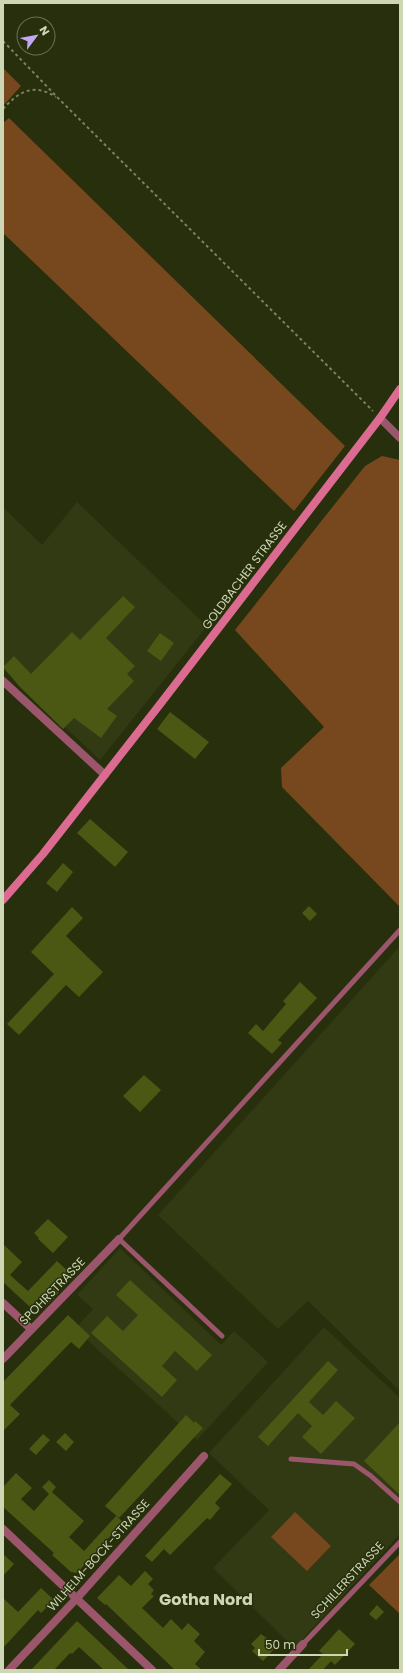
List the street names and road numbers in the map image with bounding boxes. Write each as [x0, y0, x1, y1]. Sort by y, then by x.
street label: GOLDBACHER STRASSE [198, 517, 290, 633]
street label: SPOHRSTRASSE [15, 1253, 89, 1329]
street label: WILHELM-BOCK-STRASSE [43, 1495, 153, 1615]
street label: SCHILLERSTRASSE [306, 1537, 388, 1623]

